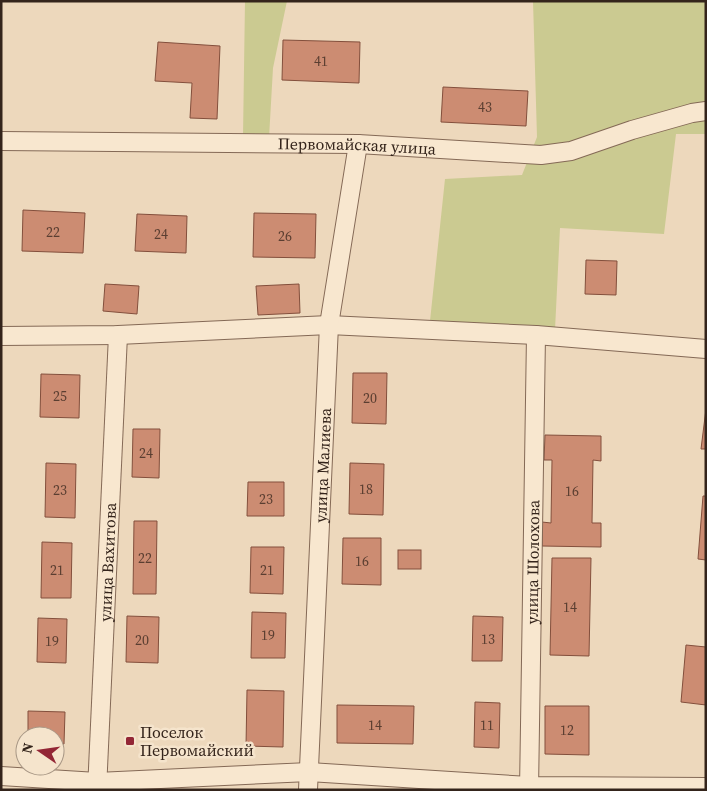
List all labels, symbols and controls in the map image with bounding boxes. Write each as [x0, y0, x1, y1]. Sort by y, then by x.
house number: 41 [314, 51, 328, 71]
house number: 43 [478, 97, 492, 117]
street label: Первомайская улица [278, 132, 438, 160]
house number: 22 [46, 222, 60, 242]
house number: 24 [154, 224, 168, 244]
house number: 26 [278, 226, 292, 246]
house number: 25 [53, 386, 67, 406]
house number: 20 [363, 388, 377, 408]
street label: улица Малиева [309, 407, 336, 523]
house number: 24 [139, 443, 153, 463]
house number: 18 [359, 479, 373, 499]
house number: 23 [53, 480, 67, 500]
house number: 16 [565, 481, 579, 501]
house number: 23 [259, 489, 273, 509]
street label: улица Шолохова [521, 499, 544, 624]
street label: улица Вахитова [94, 501, 121, 622]
house number: 22 [138, 548, 152, 568]
house number: 16 [355, 551, 369, 571]
house number: 21 [50, 560, 64, 580]
house number: 21 [260, 560, 274, 580]
house number: 14 [563, 597, 577, 617]
house number: 19 [261, 625, 275, 645]
house number: 13 [481, 629, 495, 649]
house number: 20 [135, 630, 149, 650]
house number: 19 [45, 631, 59, 651]
house number: 14 [368, 715, 382, 735]
house number: 11 [480, 715, 494, 735]
house number: 12 [560, 720, 574, 740]
place label: Поселок Первомайский [140, 721, 254, 761]
north arrow [15, 726, 65, 776]
marker: Поселок Первомайский [124, 735, 136, 747]
text: N [16, 741, 38, 755]

